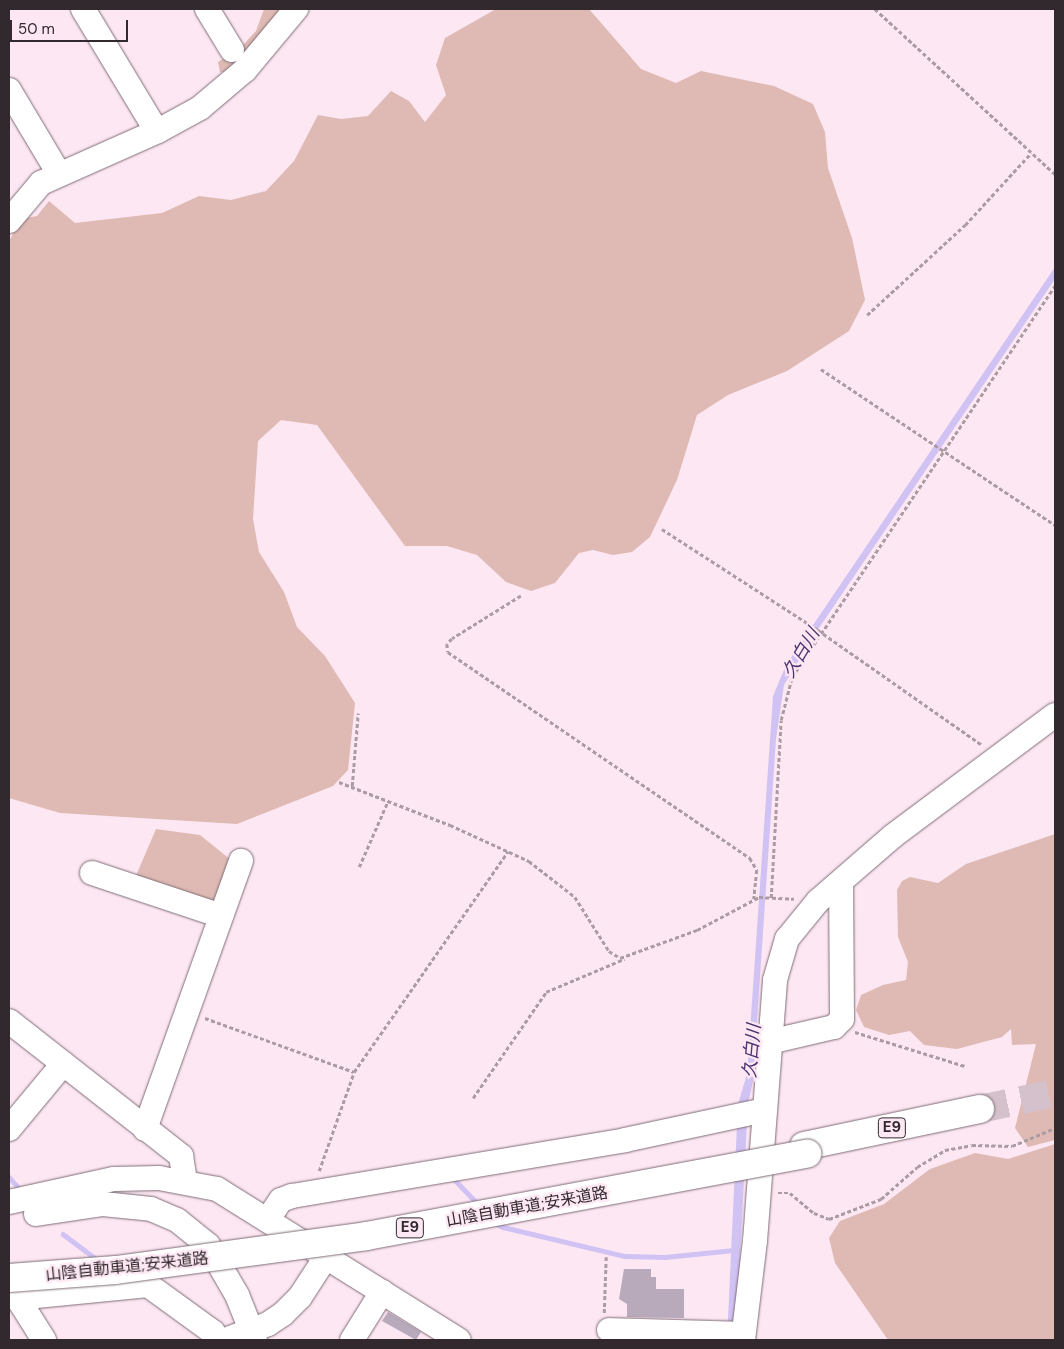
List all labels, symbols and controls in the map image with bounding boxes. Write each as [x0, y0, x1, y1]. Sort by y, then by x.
scale bar [12, 10, 130, 42]
text: 50 m [18, 19, 55, 39]
water label: 久白川 [778, 624, 824, 682]
water label: 久白川 [739, 1023, 765, 1079]
road number: E9 [877, 1116, 907, 1140]
street label: 山陰自動車道;安来道路 [445, 1183, 609, 1231]
road number: E9 [395, 1216, 425, 1240]
street label: 山陰自動車道;安来道路 [45, 1249, 209, 1285]

